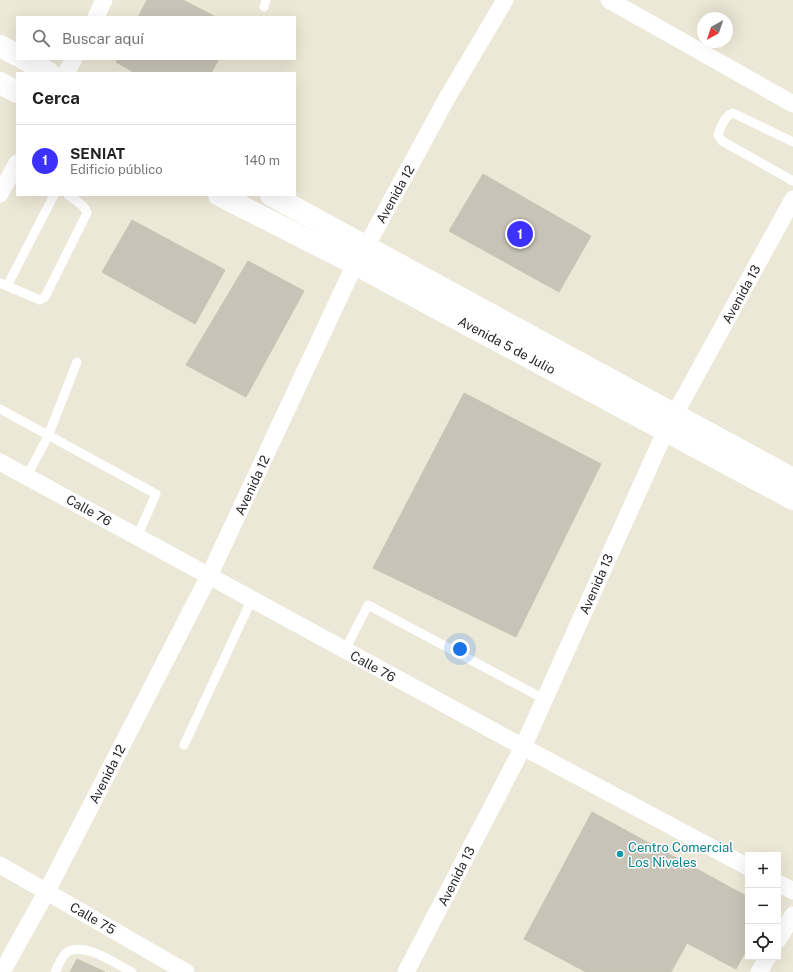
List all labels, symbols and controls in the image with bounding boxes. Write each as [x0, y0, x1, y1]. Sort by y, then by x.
north arrow [697, 12, 733, 48]
search box [16, 16, 296, 60]
icon: search [30, 27, 52, 49]
text: Buscar aquí [62, 30, 144, 47]
text: Cerca [32, 88, 80, 108]
text: SENIAT [70, 145, 125, 162]
text: 1 [42, 153, 48, 168]
text: 140 m [244, 153, 280, 168]
text: Edificio público [70, 162, 163, 177]
street label: Avenida 12 [373, 162, 418, 226]
pin: 1 [507, 219, 533, 249]
street label: Avenida 13 [719, 262, 764, 326]
street label: Avenida 5 de Julio [456, 314, 558, 377]
street label: Avenida 12 [232, 453, 273, 517]
street label: Calle 76 [63, 492, 114, 529]
street label: Avenida 13 [576, 552, 616, 617]
your location [450, 639, 470, 659]
street label: Calle 76 [347, 648, 398, 685]
street label: Avenida 12 [86, 742, 129, 806]
place label: Centro Comercial Los Niveles [628, 840, 733, 870]
street label: Avenida 13 [435, 844, 478, 908]
marker: Centro Comercial Los Niveles [615, 849, 625, 859]
map controls [745, 852, 781, 960]
button: + [745, 852, 781, 888]
button: − [745, 888, 781, 924]
street label: Calle 75 [67, 899, 118, 937]
button: locate [745, 924, 781, 960]

